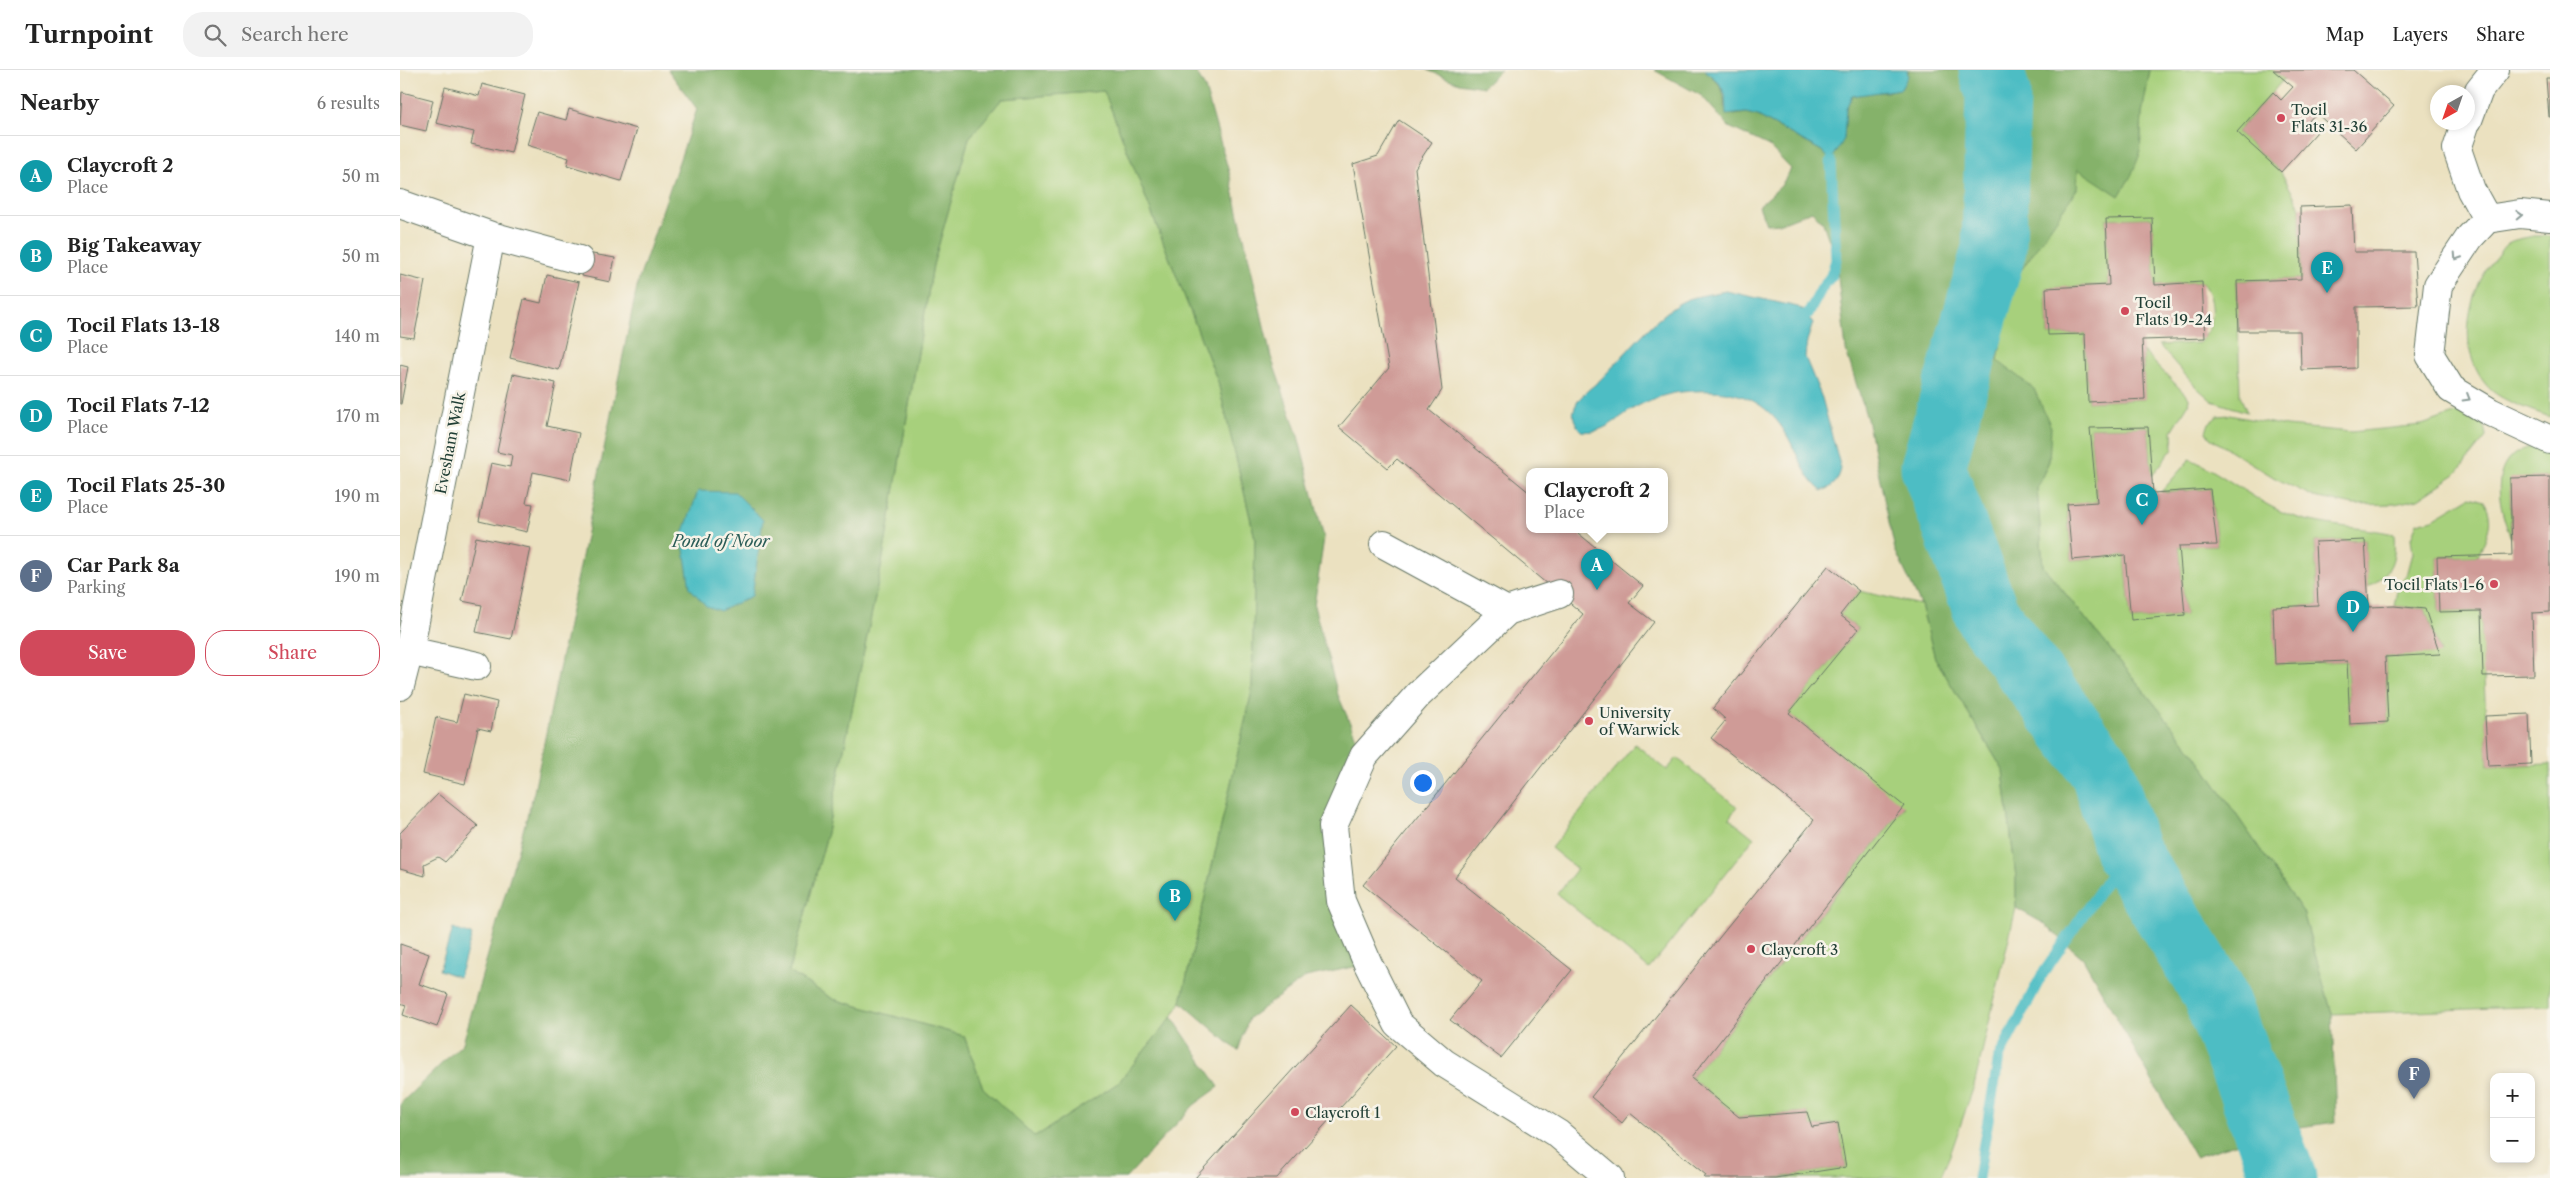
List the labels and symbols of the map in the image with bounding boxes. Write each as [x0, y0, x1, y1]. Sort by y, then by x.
north arrow [2430, 85, 2475, 130]
place label: Tocil Flats 31-36 [2291, 100, 2368, 136]
marker: Tocil Flats 31-36 [2275, 112, 2287, 124]
one-way arrow [2515, 210, 2523, 221]
one-way arrow [2454, 251, 2463, 260]
pin: E [2311, 252, 2343, 293]
place label: Tocil Flats 19-24 [2135, 293, 2212, 329]
marker: Tocil Flats 19-24 [2119, 305, 2131, 317]
street label: Evesham Walk [431, 389, 469, 496]
one-way arrow [2461, 392, 2470, 402]
pin: C [2126, 484, 2158, 525]
water label: Pond of Noor [670, 531, 771, 551]
pin: A [1581, 549, 1613, 590]
place label: Tocil Flats 1-6 [2384, 575, 2484, 594]
marker: Tocil Flats 1-6 [2488, 578, 2500, 590]
pin: D [2337, 591, 2369, 632]
place label: University of Warwick [1599, 703, 1681, 739]
marker: University of Warwick [1583, 715, 1595, 727]
your location [1410, 770, 1436, 796]
pin: B [1159, 880, 1191, 921]
place label: Claycroft 3 [1761, 940, 1838, 959]
marker: Claycroft 3 [1745, 943, 1757, 955]
pin: F [2398, 1058, 2430, 1099]
place label: Claycroft 1 [1305, 1103, 1381, 1122]
marker: Claycroft 1 [1289, 1106, 1301, 1118]

